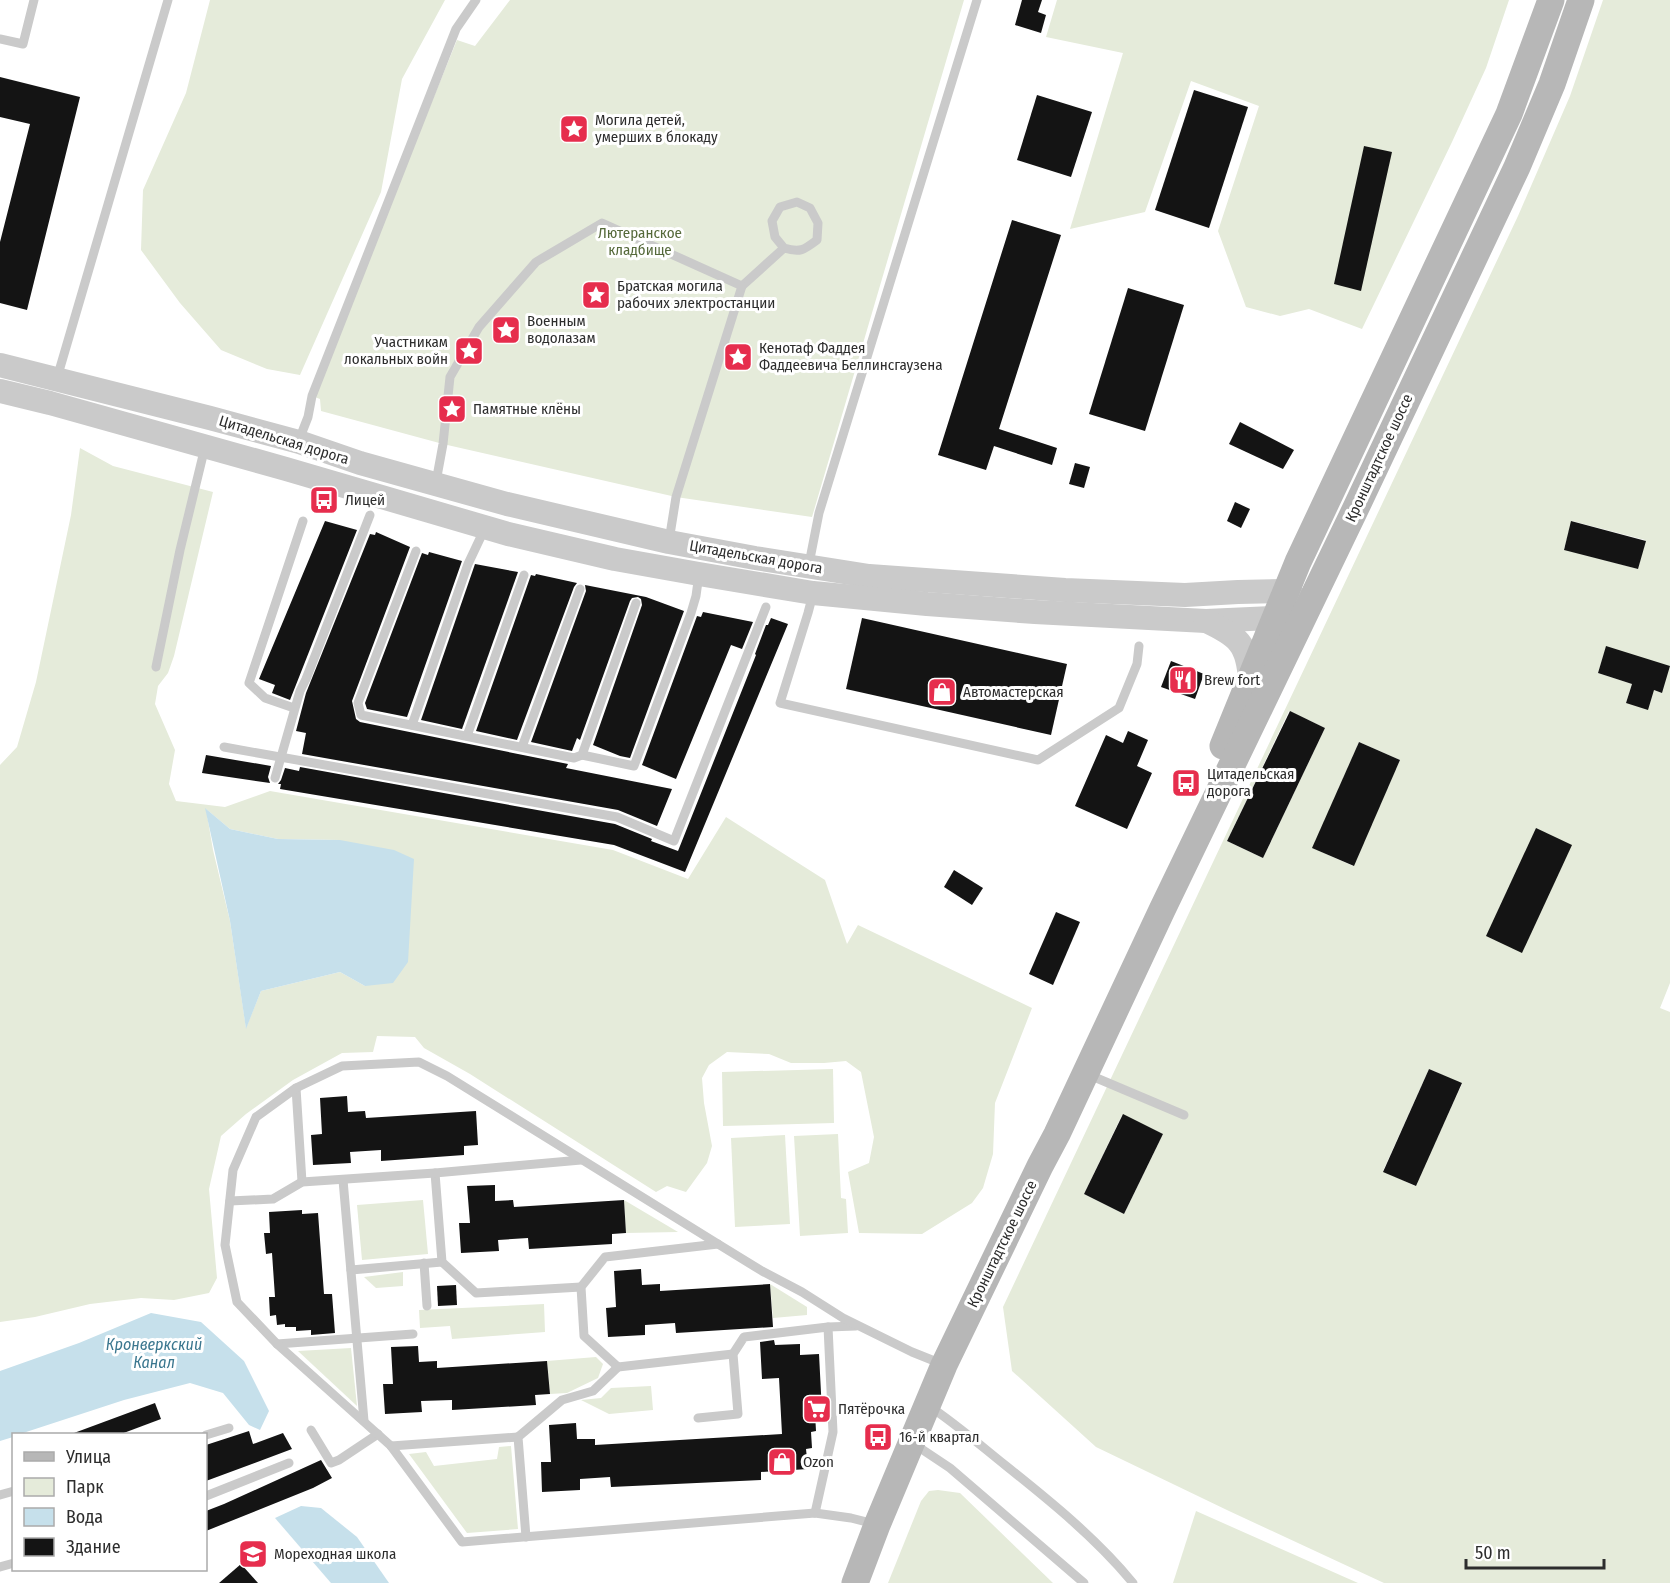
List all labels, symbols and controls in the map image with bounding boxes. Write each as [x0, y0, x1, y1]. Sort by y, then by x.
place label: Могила детей, умерших в блокаду [595, 111, 718, 146]
place icon: Могила детей, умерших в блокаду [558, 113, 590, 145]
park label: Лютеранское кладбище [598, 224, 682, 259]
place label: Братская могила рабочих электростанции [617, 277, 775, 312]
place icon: Братская могила рабочих электростанции [580, 279, 612, 311]
place label: Военным водолазам [527, 312, 596, 347]
place icon: Военным водолазам [490, 314, 522, 346]
place label: Участникам локальных войн [344, 333, 448, 368]
place icon: Участникам локальных войн [453, 335, 485, 367]
place label: Кенотаф Фаддея Фаддеевича Беллинсгаузена [759, 339, 943, 374]
place icon: Кенотаф Фаддея Фаддеевича Беллинсгаузена [722, 341, 754, 373]
street label: Кронштадтское шоссе [1341, 391, 1417, 525]
place icon: Памятные клёны [436, 393, 468, 425]
place label: Памятные клёны [473, 400, 581, 418]
street label: Цитадельская дорога [217, 412, 351, 468]
bus stop icon: Лицей [308, 484, 340, 516]
place label: Лицей [345, 491, 385, 509]
street label: Цитадельская дорога [688, 536, 824, 578]
restaurant icon: Brew fort [1167, 664, 1199, 696]
place label: Brew fort [1204, 671, 1260, 689]
shop icon: Автомастерская [926, 676, 958, 708]
place label: Автомастерская [963, 683, 1064, 701]
place label: Цитадельская дорога [1207, 765, 1294, 800]
bus stop icon: Цитадельская дорога [1170, 767, 1202, 799]
street label: Кронштадтское шоссе [963, 1178, 1041, 1310]
water label: Кронверкский Канал [106, 1335, 202, 1372]
supermarket icon: Пятёрочка [801, 1393, 833, 1425]
place label: Пятёрочка [838, 1400, 905, 1418]
bus stop icon: 16-й квартал [862, 1421, 894, 1453]
place label: 16-й квартал [899, 1428, 979, 1446]
legend [12, 1433, 207, 1571]
text: Улица [65, 1446, 111, 1468]
shop icon: Ozon [766, 1446, 798, 1478]
place label: Ozon [803, 1453, 834, 1471]
text: Парк [66, 1476, 104, 1498]
text: Вода [66, 1506, 103, 1528]
scale bar [1466, 1532, 1604, 1570]
text: Здание [66, 1536, 121, 1558]
school or university icon: Мореходная школа [237, 1538, 269, 1570]
text: 50 m [1475, 1542, 1511, 1564]
place label: Мореходная школа [274, 1545, 396, 1563]

